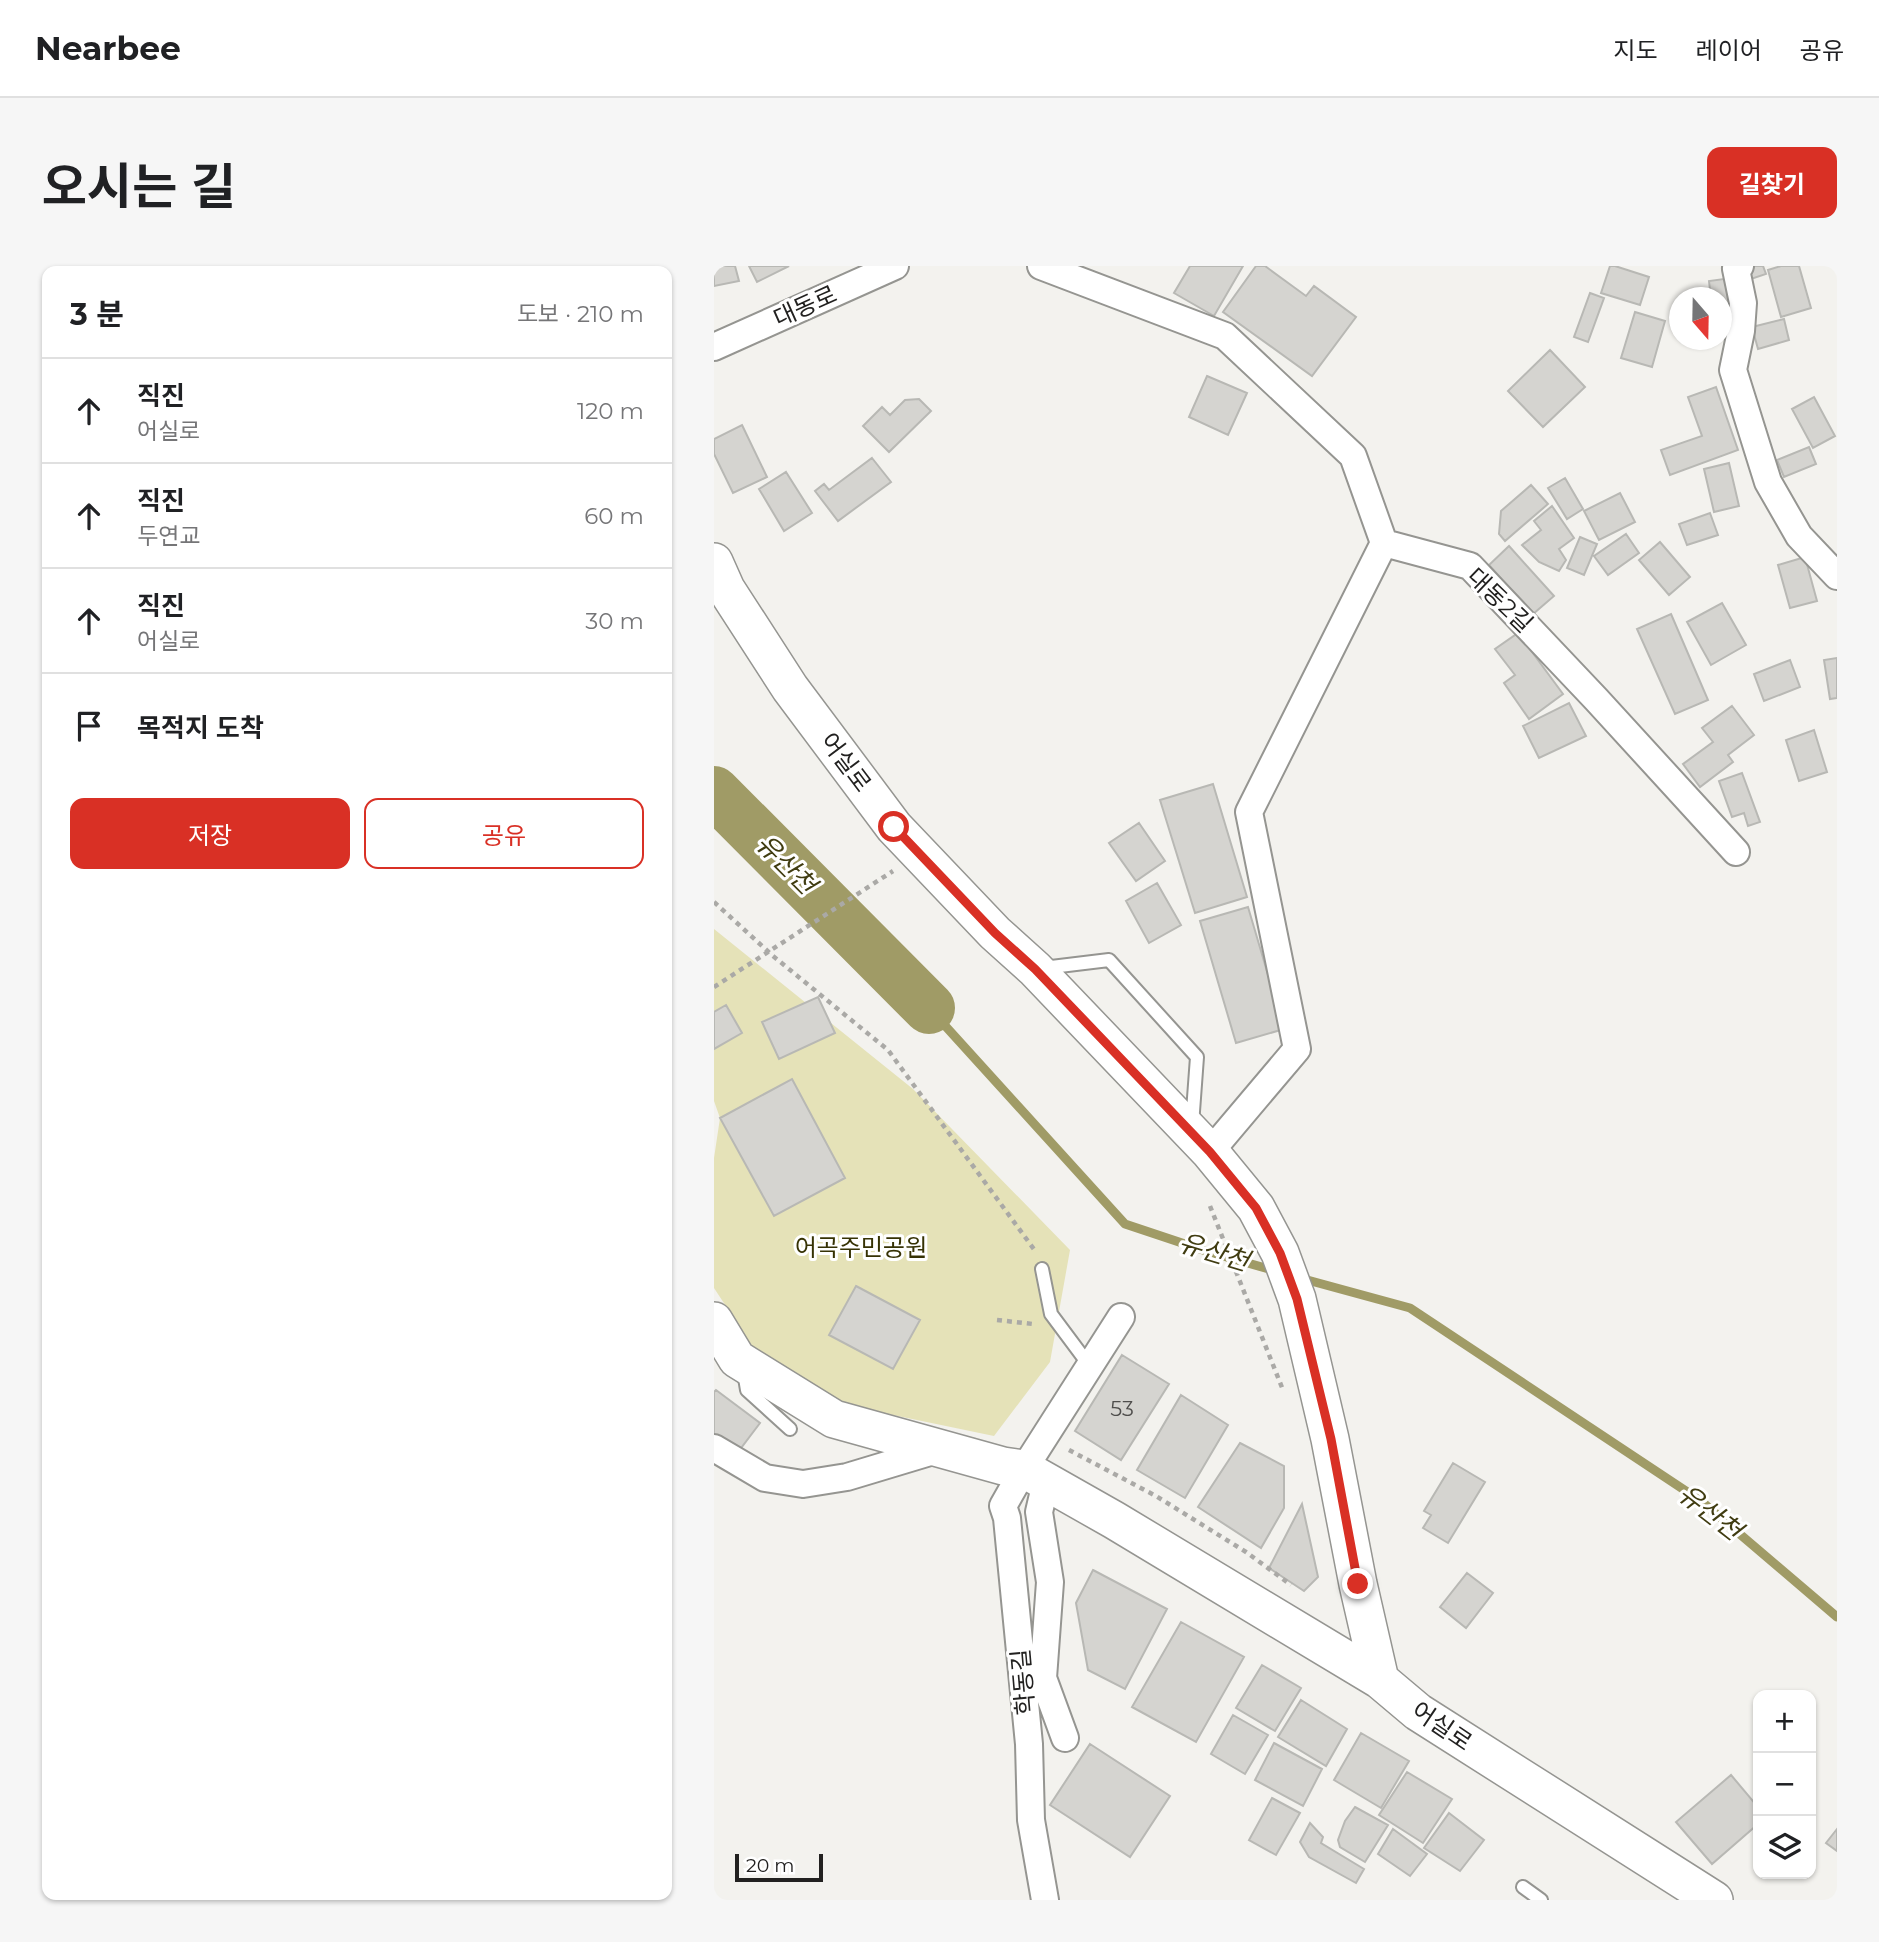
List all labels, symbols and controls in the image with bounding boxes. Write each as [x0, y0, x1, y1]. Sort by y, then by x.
text: Nearbee [35, 28, 181, 68]
text: 지도 [1613, 36, 1658, 65]
text: 레이어 [1696, 36, 1762, 65]
text: 공유 [1800, 36, 1844, 65]
button: 길찾기 [1707, 147, 1837, 218]
text: 오시는 길 [42, 157, 236, 216]
street label: 대동로 [769, 279, 841, 333]
north arrow [1669, 287, 1732, 350]
text: 3 분 [70, 296, 124, 333]
text: 도보 · 210 m [517, 300, 644, 328]
text: 직진 [137, 380, 185, 412]
icon: ahead [70, 392, 108, 430]
text: 120 m [577, 397, 644, 425]
text: 어실로 [137, 417, 200, 445]
text: 직진 [137, 485, 185, 517]
icon: ahead [70, 497, 108, 535]
text: 60 m [584, 502, 644, 530]
text: 두연교 [137, 522, 200, 550]
street label: 대동2길 [1461, 562, 1539, 638]
text: 직진 [137, 590, 185, 622]
icon: ahead [70, 602, 108, 640]
text: 30 m [585, 607, 644, 635]
text: 어실로 [137, 627, 200, 655]
icon: arrive [70, 707, 108, 745]
text: 목적지 도착 [137, 712, 264, 744]
street label: 어실로 [814, 727, 878, 797]
button: 저장 [70, 798, 350, 869]
button: 공유 [364, 798, 644, 869]
route start [878, 811, 909, 842]
water label: 유산천 [749, 827, 825, 903]
water label: 유산천 [1175, 1226, 1256, 1279]
park label: 어곡주민공원 [795, 1233, 927, 1262]
house number: 53 [1110, 1396, 1134, 1421]
water label: 유산천 [1672, 1477, 1751, 1549]
route end [1342, 1568, 1373, 1599]
street label: 학동길 [1006, 1648, 1040, 1716]
map controls [1753, 1690, 1816, 1879]
button: + [1753, 1690, 1816, 1753]
street label: 어실로 [1406, 1695, 1478, 1757]
button: − [1753, 1753, 1816, 1816]
button: layers [1753, 1816, 1816, 1879]
scale bar [735, 1851, 822, 1883]
text: 20 m [746, 1854, 794, 1877]

